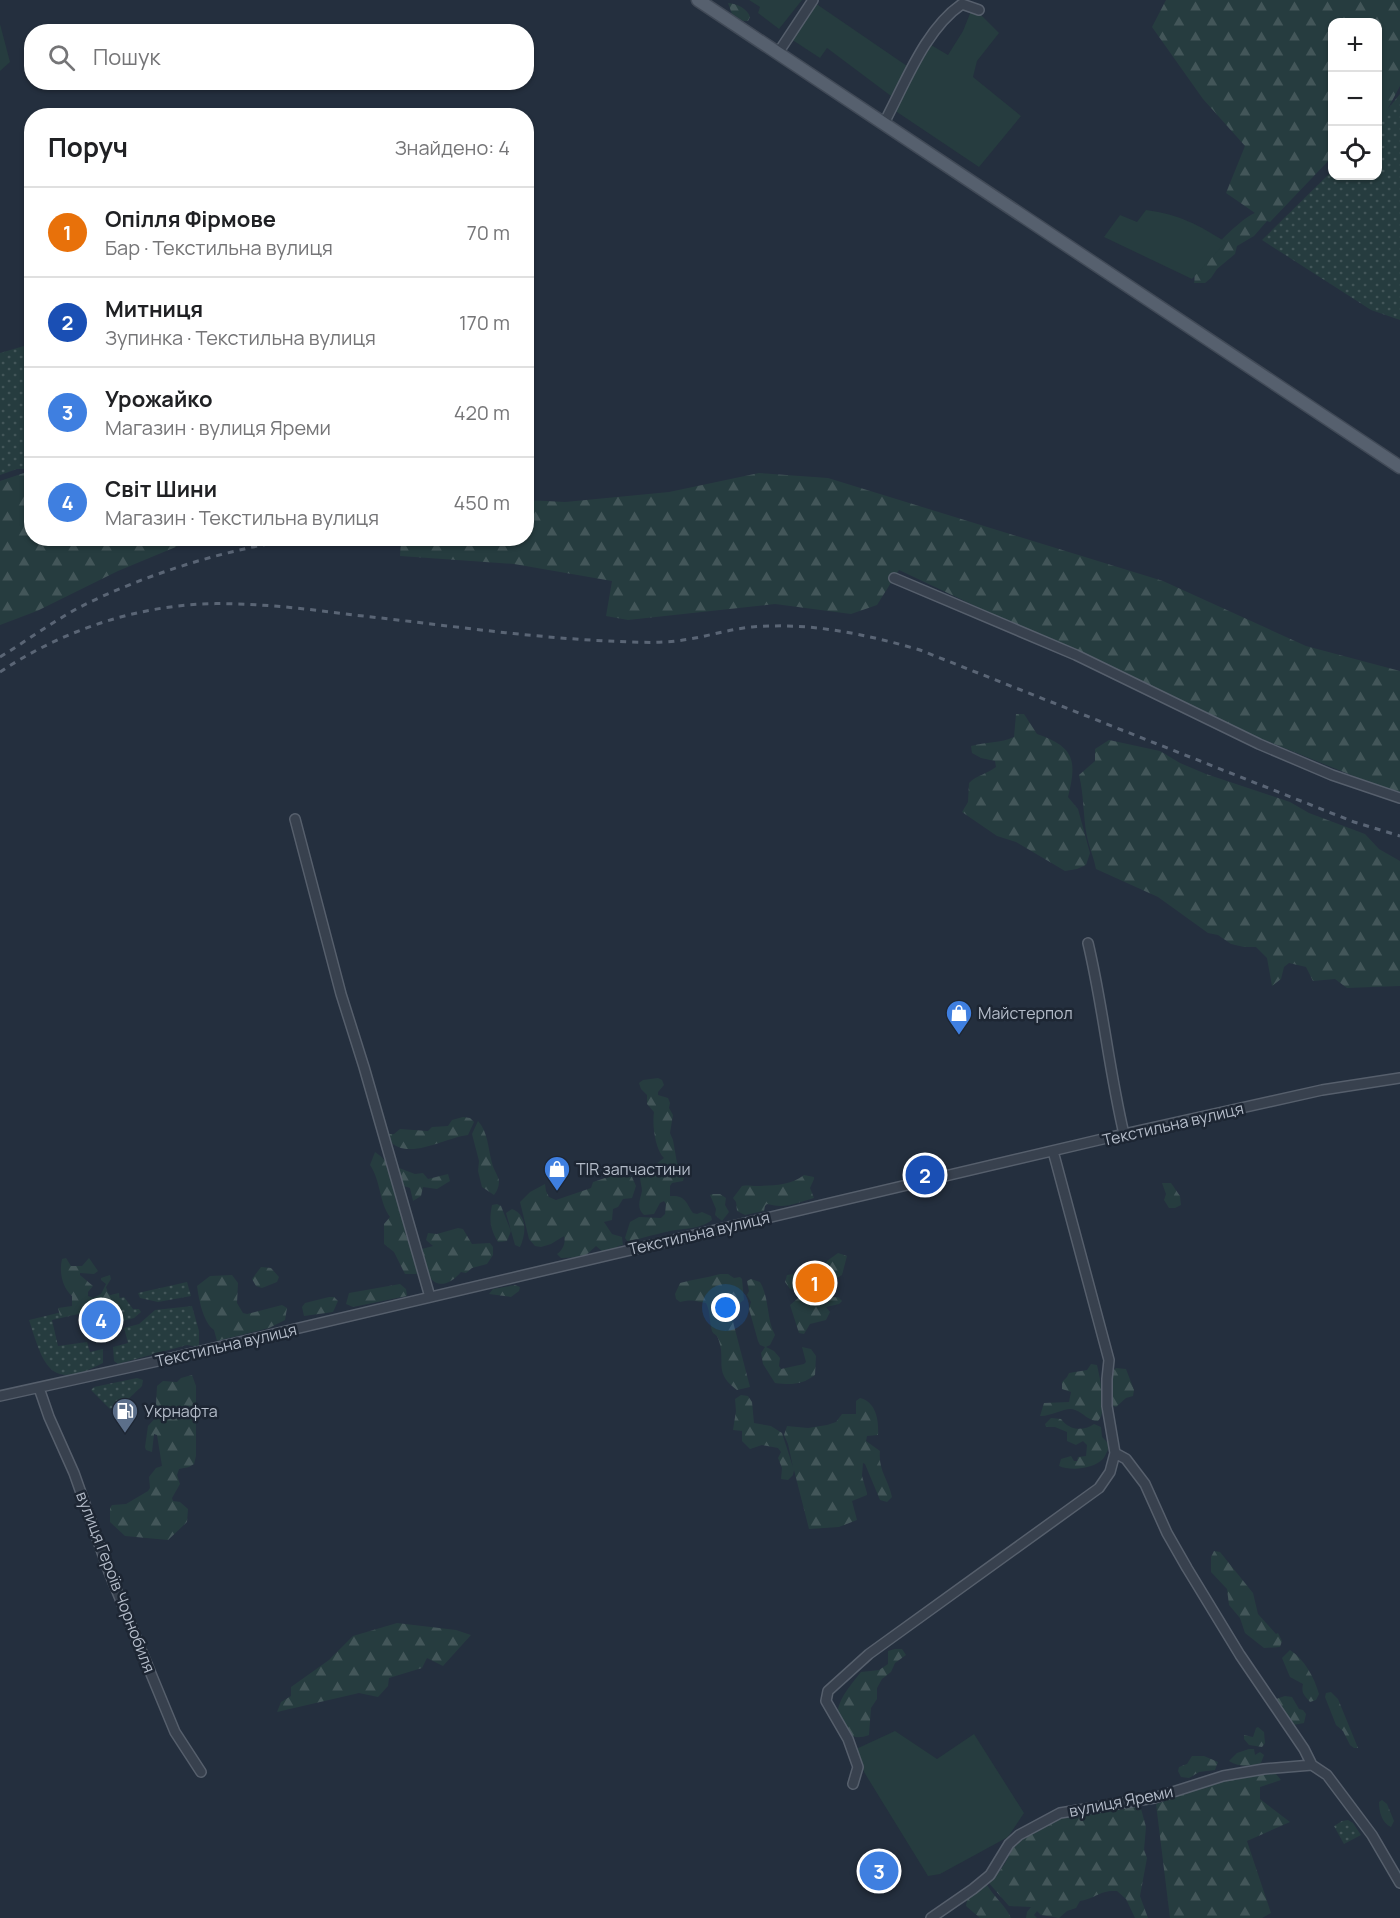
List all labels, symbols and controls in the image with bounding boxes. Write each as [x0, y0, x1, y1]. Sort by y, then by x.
map controls [1328, 18, 1382, 180]
button: + [1328, 18, 1382, 72]
search box [24, 24, 534, 90]
icon: search [45, 41, 78, 74]
text: Пошук [93, 42, 160, 72]
button: − [1328, 72, 1382, 126]
button: locate [1328, 126, 1382, 180]
text: Поруч [48, 129, 128, 165]
text: Знайдено: 4 [395, 134, 510, 161]
text: Опілля Фірмове [105, 204, 276, 234]
text: 1 [63, 219, 72, 246]
text: 70 m [467, 219, 510, 246]
text: Бар · Текстильна вулиця [105, 234, 333, 261]
text: Митниця [105, 294, 203, 324]
text: 2 [62, 309, 73, 336]
text: 170 m [459, 309, 510, 336]
text: Зупинка · Текстильна вулиця [105, 324, 376, 351]
text: Урожайко [105, 384, 213, 414]
text: 3 [62, 399, 73, 426]
text: 420 m [454, 399, 510, 426]
text: Магазин · вулиця Яреми [105, 414, 331, 441]
text: Світ Шини [105, 474, 217, 504]
text: 4 [61, 489, 74, 516]
text: 450 m [454, 489, 510, 516]
text: Магазин · Текстильна вулиця [105, 504, 379, 531]
shop icon: Майстерпол [944, 998, 974, 1036]
place label: Майстерпол [978, 1002, 1073, 1024]
street label: Текстильна вулиця [1100, 1097, 1246, 1151]
pin: 2 [906, 1152, 944, 1198]
shop icon: TIR запчастини [542, 1154, 572, 1192]
place label: TIR запчастини [576, 1158, 691, 1180]
street label: Текстильна вулиця [626, 1206, 772, 1260]
pin: 1 [796, 1260, 834, 1306]
your location [711, 1293, 740, 1322]
pin: 4 [82, 1298, 120, 1342]
street label: Текстильна вулиця [153, 1318, 299, 1372]
fuel station icon: Укрнафта [110, 1396, 140, 1434]
place label: Укрнафта [144, 1400, 218, 1422]
street label: вулиця Героїв Чорнобиля [71, 1488, 161, 1676]
street label: вулиця Яреми [1067, 1780, 1175, 1822]
pin: 3 [860, 1848, 898, 1894]

